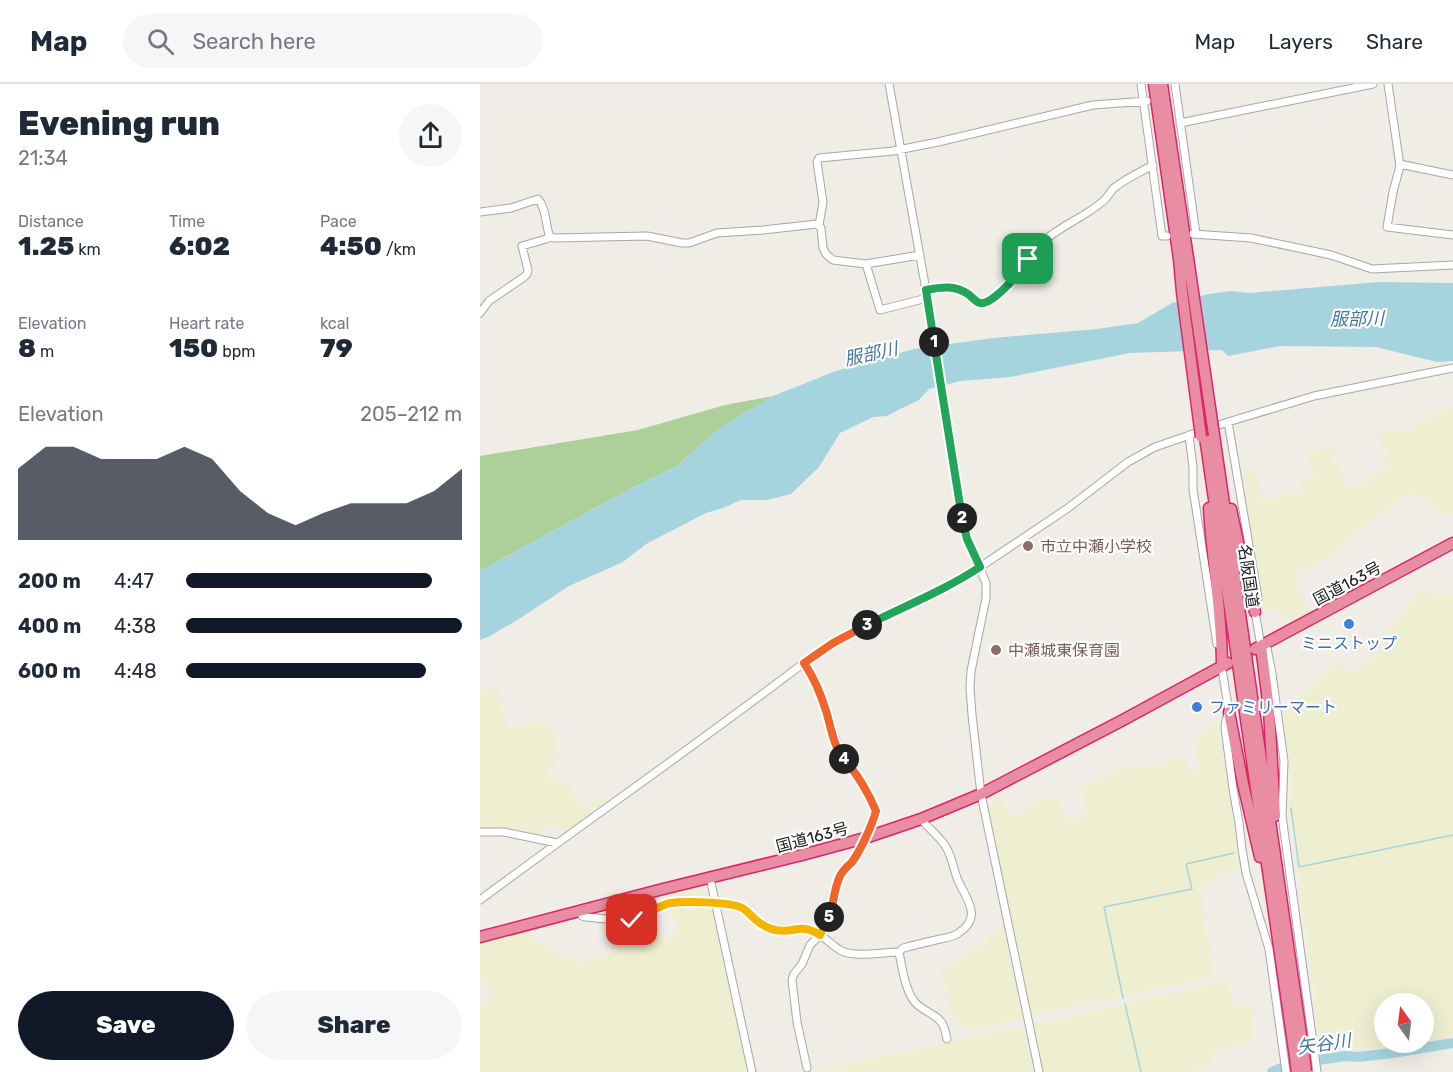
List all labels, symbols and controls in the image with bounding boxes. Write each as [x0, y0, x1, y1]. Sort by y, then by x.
search box [123, 14, 543, 68]
text: Map [30, 25, 87, 58]
icon: search [144, 25, 177, 58]
text: Search here [192, 28, 316, 55]
text: Map [1194, 29, 1235, 54]
text: Layers [1268, 29, 1333, 54]
text: Share [1366, 29, 1423, 54]
text: Evening run [18, 104, 220, 143]
button: share [399, 104, 462, 167]
text: 21:34 [18, 146, 68, 170]
text: Distance [18, 212, 84, 231]
text: Time [169, 212, 205, 231]
text: Pace [320, 212, 357, 231]
text: 1.25 [18, 231, 74, 262]
text: 6:02 [169, 231, 230, 262]
text: 4:50 [320, 231, 382, 262]
pin [1002, 233, 1053, 284]
text: km [74, 240, 101, 259]
text: /km [382, 240, 416, 259]
icon: arrive [1011, 242, 1044, 275]
water label: 服部川 [1330, 307, 1386, 330]
text: Elevation [18, 314, 87, 333]
text: Heart rate [169, 314, 244, 333]
text: kcal [320, 314, 349, 333]
pin: 1 [919, 327, 949, 357]
text: 1 [930, 332, 938, 351]
text: 8 [18, 333, 36, 364]
text: 150 [169, 333, 218, 364]
text: 79 [320, 333, 353, 364]
water label: 服部川 [842, 337, 902, 370]
text: m [36, 342, 54, 361]
text: bpm [218, 342, 255, 361]
text: Elevation [18, 402, 104, 426]
text: 205–212 m [360, 402, 462, 426]
pin: 2 [947, 503, 977, 533]
text: 2 [957, 508, 967, 527]
place label: 市立中瀬小学校 [1040, 537, 1152, 556]
marker: 市立中瀬小学校 [1021, 539, 1035, 553]
street label: 名阪国道 [1235, 543, 1262, 609]
street label: 国道163号 [1310, 558, 1384, 609]
text: 200 m [18, 569, 81, 593]
text: 4:47 [114, 569, 154, 593]
pin: 3 [852, 610, 882, 640]
text: 400 m [18, 614, 81, 638]
text: 4:38 [114, 614, 156, 638]
text: 3 [862, 615, 872, 634]
marker: ミニストップ [1342, 617, 1356, 631]
place label: ミニストップ [1301, 634, 1397, 653]
place label: 中瀬城東保育園 [1008, 641, 1120, 660]
marker: 中瀬城東保育園 [989, 643, 1003, 657]
text: 600 m [18, 659, 81, 683]
text: 4:48 [114, 659, 157, 683]
place label: ファミリーマート [1209, 698, 1337, 717]
marker: ファミリーマート [1190, 700, 1204, 714]
pin: 4 [829, 744, 859, 774]
text: 4 [839, 749, 849, 768]
street label: 国道163号 [774, 819, 850, 856]
pin [606, 894, 657, 945]
pin: 5 [814, 902, 844, 932]
icon: check [615, 903, 648, 936]
text: 5 [824, 907, 834, 926]
button: Save [18, 991, 234, 1060]
button: Share [246, 991, 462, 1060]
north arrow [1374, 993, 1434, 1053]
map controls [1374, 993, 1434, 1053]
water label: 矢谷川 [1296, 1029, 1354, 1059]

